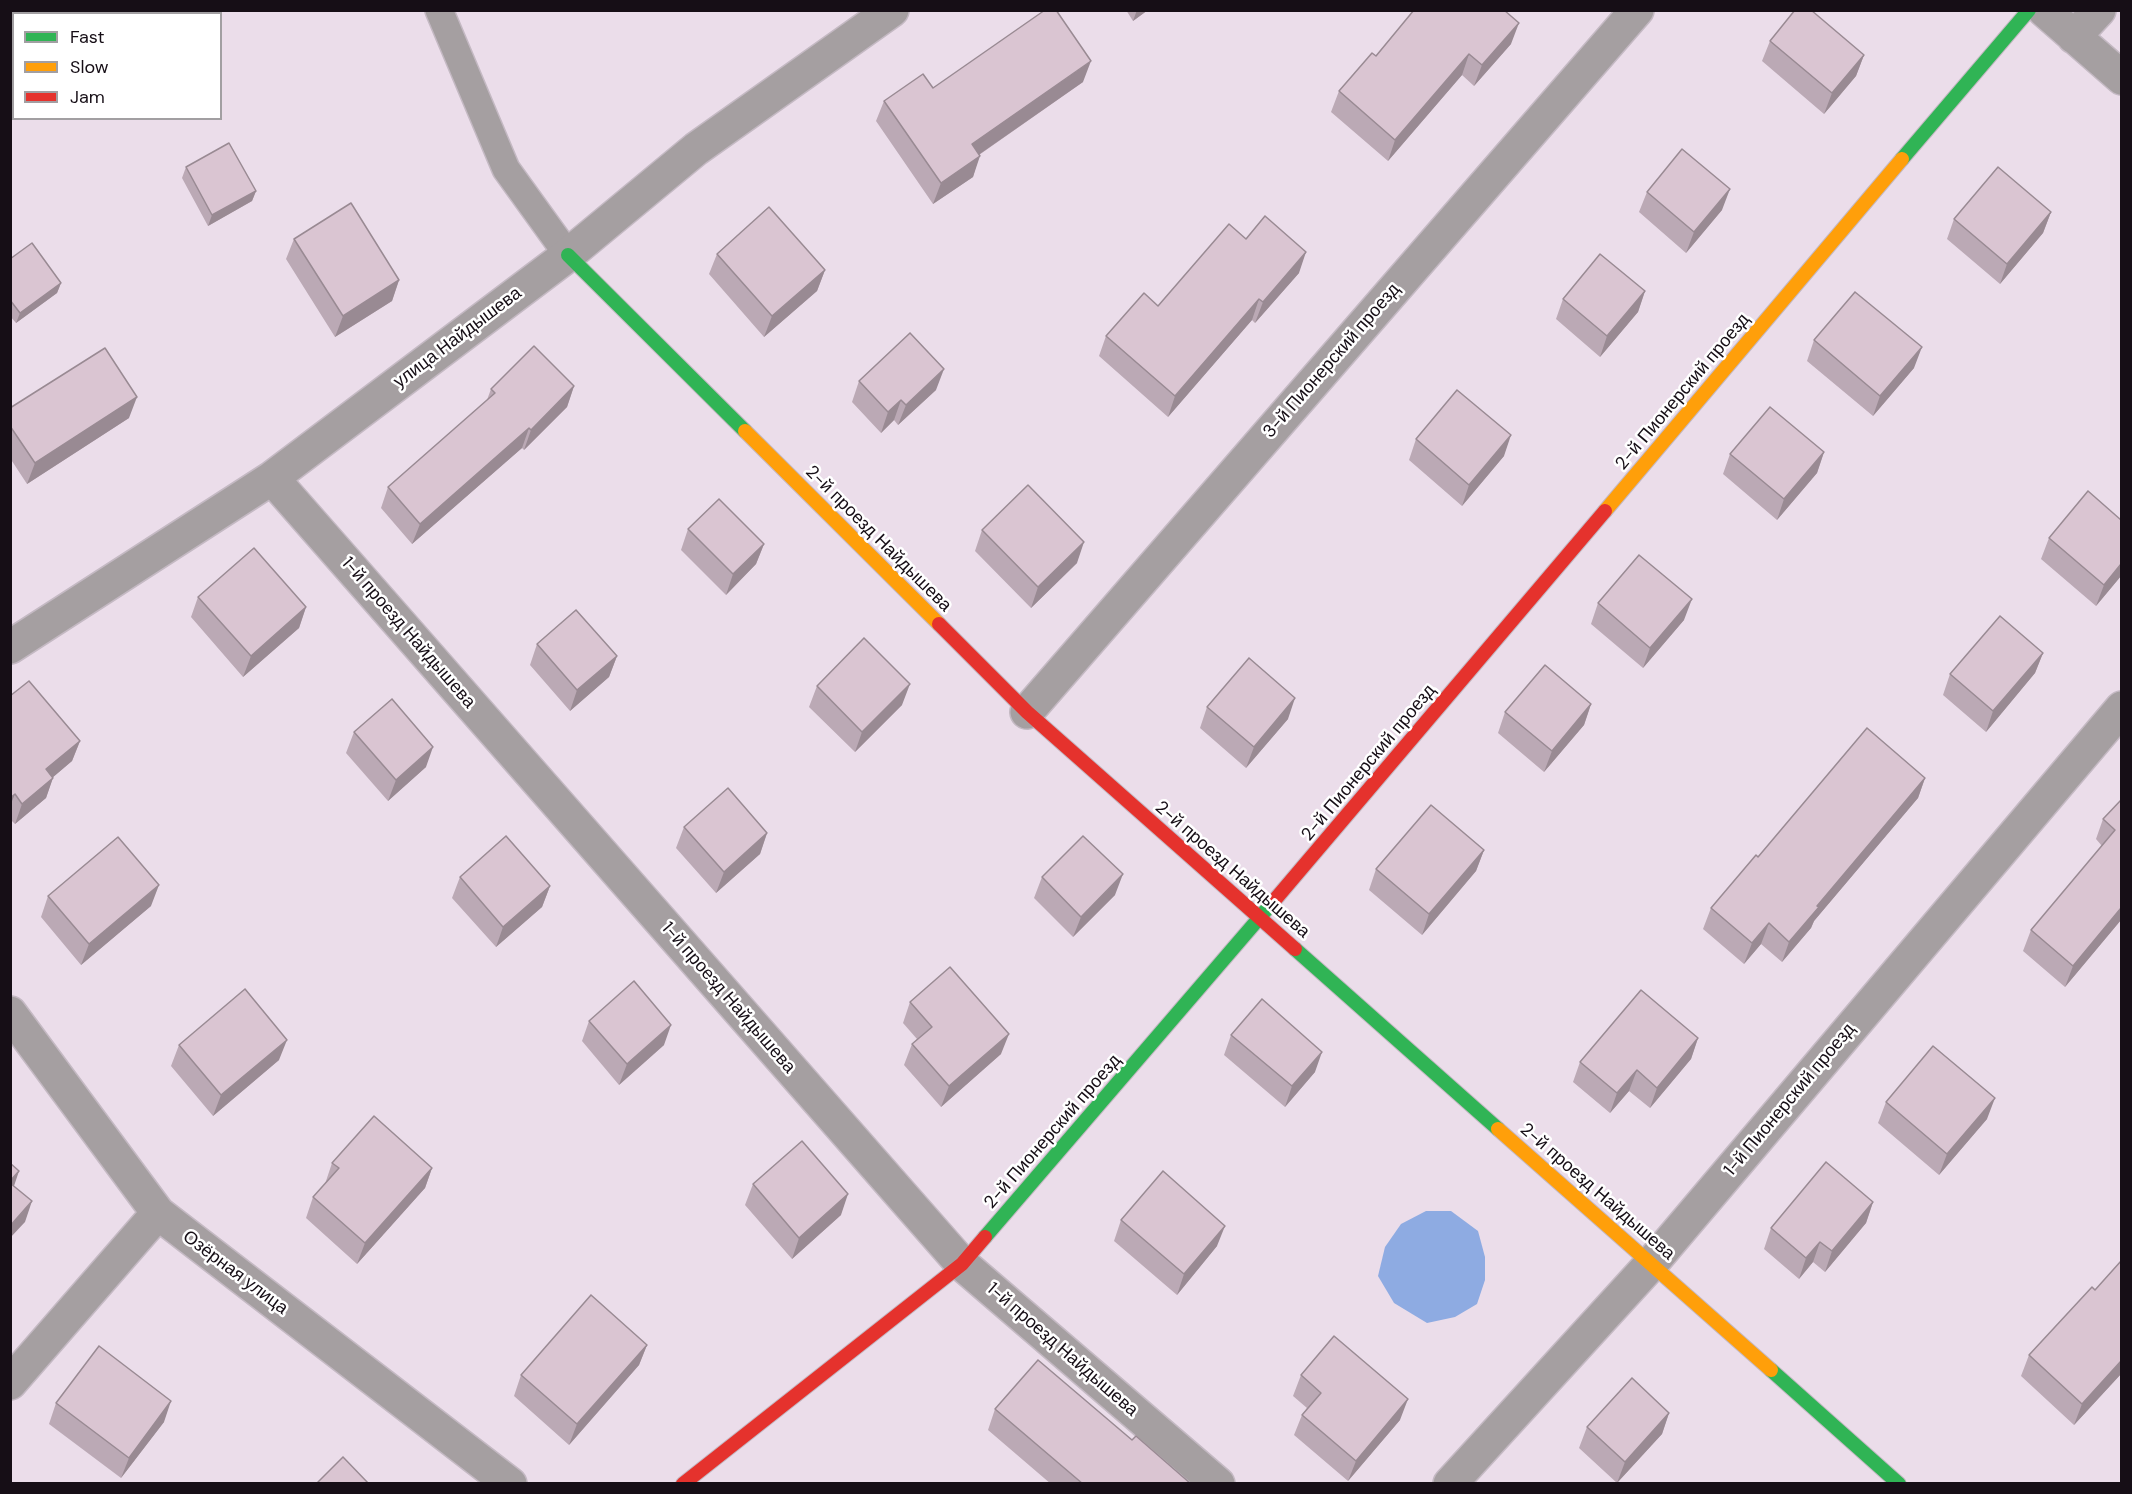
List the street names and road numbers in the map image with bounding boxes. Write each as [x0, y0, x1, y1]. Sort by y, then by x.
street label: 3-й Пионерский проезд [1259, 279, 1405, 443]
street label: улица Найдышева [390, 283, 526, 393]
street label: 2-й Пионерский проезд [1611, 309, 1755, 475]
street label: 2-й проезд Найдышева [800, 461, 956, 617]
street label: 1-й проезд Найдышева [337, 553, 479, 713]
street label: 2-й Пионерский проезд [1297, 680, 1441, 846]
street label: 2-й проезд Найдышева [1150, 797, 1314, 943]
street label: 1-й проезд Найдышева [657, 918, 799, 1078]
street label: 1-й Пионерский проезд [1720, 1019, 1860, 1181]
street label: 2-й Пионерский проезд [980, 1050, 1126, 1214]
street label: 2-й проезд Найдышева [1515, 1119, 1679, 1265]
street label: Озёрная улица [178, 1226, 292, 1320]
street label: 1-й проезд Найдышева [982, 1279, 1142, 1421]

